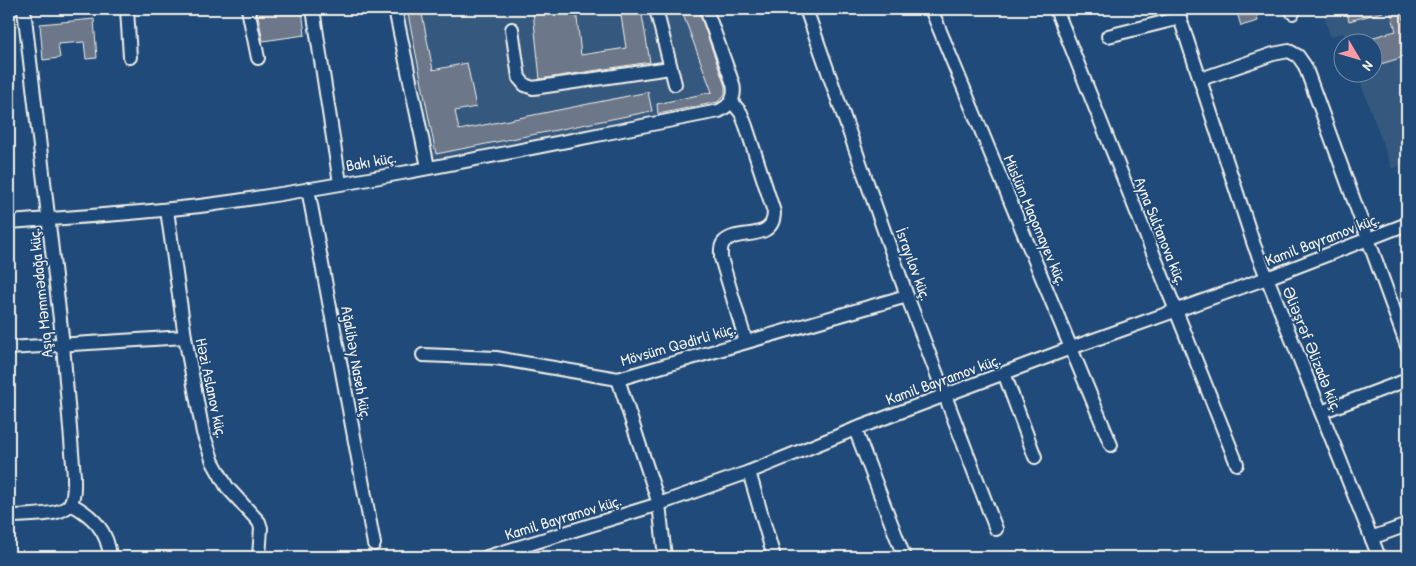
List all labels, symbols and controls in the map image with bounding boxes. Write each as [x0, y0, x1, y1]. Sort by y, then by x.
north arrow [1334, 32, 1384, 82]
text: N [1359, 58, 1378, 76]
street label: Bakı küç. [344, 146, 398, 176]
street label: Müslüm Maqomayev küç. [999, 151, 1073, 289]
street label: Ayna Sultanova küç. [1129, 174, 1193, 288]
street label: Kamil Bayramov küç. [1262, 207, 1382, 271]
street label: İsrayılov küç. [891, 224, 937, 304]
street label: Aşıq Məmmədağa küç. [22, 227, 58, 359]
street label: Əliəşrəf Əlizadə küç. [1278, 283, 1348, 415]
street label: Ağalibəy Naseh küç. [336, 304, 378, 422]
street label: Mövsüm Qədirli küç. [618, 317, 738, 371]
street label: Həzi Aslanov küç. [191, 336, 233, 440]
street label: Kamil Bayramov küç. [883, 348, 1003, 410]
street label: Kamil Bayramov küç. [502, 489, 624, 545]

